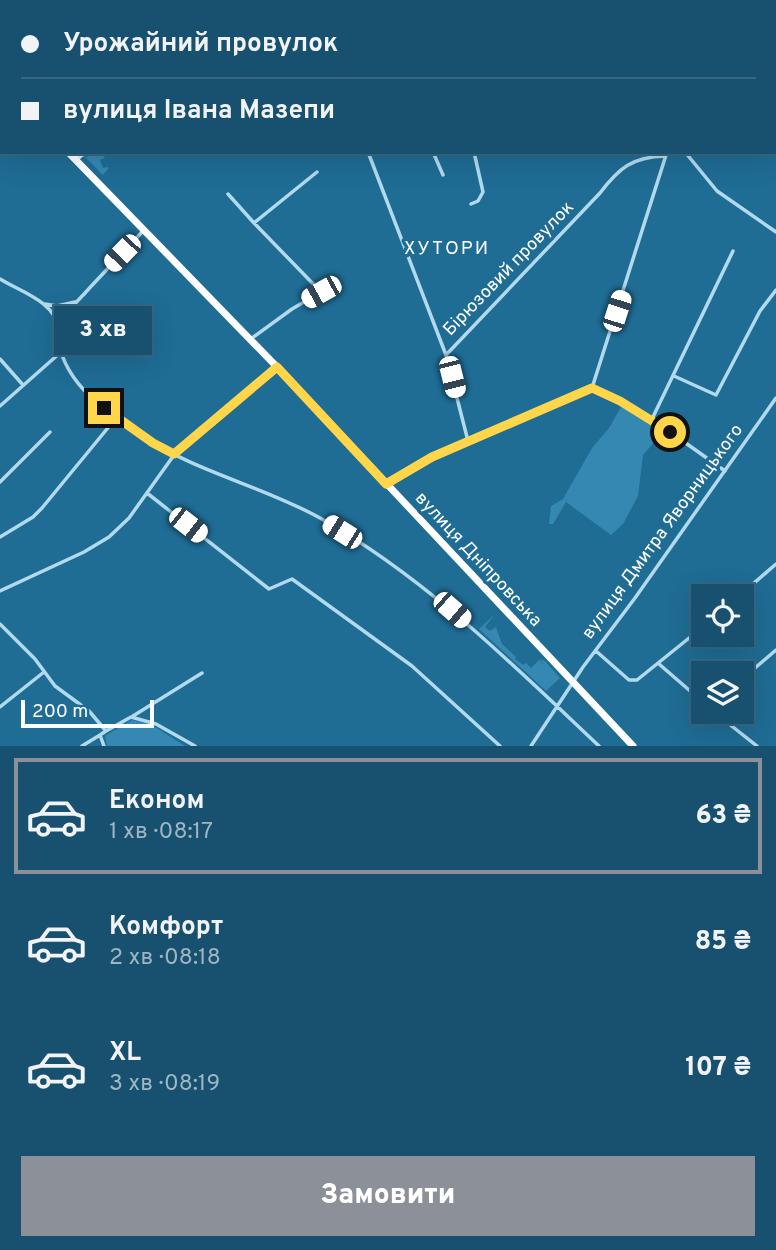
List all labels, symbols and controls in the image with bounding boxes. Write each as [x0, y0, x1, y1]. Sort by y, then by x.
text: Урожайний провулок [63, 28, 338, 61]
text: вулиця Івана Мазепи [63, 95, 335, 128]
street label: Бірюзовий провулок [439, 197, 579, 341]
car [100, 231, 145, 275]
district label: ХУТОРИ [404, 237, 490, 261]
car [298, 273, 345, 311]
car [601, 288, 634, 334]
callout: 3 хв [55, 306, 153, 356]
text: 3 хв [79, 316, 127, 345]
car [437, 354, 468, 400]
route end [88, 392, 120, 424]
route start [654, 416, 686, 448]
street label: вулиця Дмитра Яворницького [577, 420, 749, 644]
street label: вулиця Дніпровська [409, 488, 547, 632]
car [165, 504, 212, 546]
car [319, 512, 366, 552]
map controls [691, 584, 754, 724]
button: locate [691, 584, 754, 647]
car [430, 588, 475, 632]
button: layers [691, 661, 754, 724]
scale bar [21, 697, 154, 729]
text: 200 m [32, 700, 88, 724]
icon: car [25, 785, 88, 848]
text: Економ [109, 785, 204, 818]
text: 63 ₴ [695, 800, 751, 833]
text: 1 хв · 08:17 [109, 818, 213, 847]
icon: car [25, 911, 88, 974]
text: Комфорт [109, 911, 223, 944]
text: 85 ₴ [695, 926, 751, 959]
text: 2 хв · 08:18 [109, 944, 221, 973]
icon: car [25, 1037, 88, 1100]
text: XL [109, 1037, 141, 1070]
text: 107 ₴ [685, 1052, 751, 1085]
text: 3 хв · 08:19 [109, 1070, 220, 1099]
button: Замовити [21, 1156, 755, 1236]

